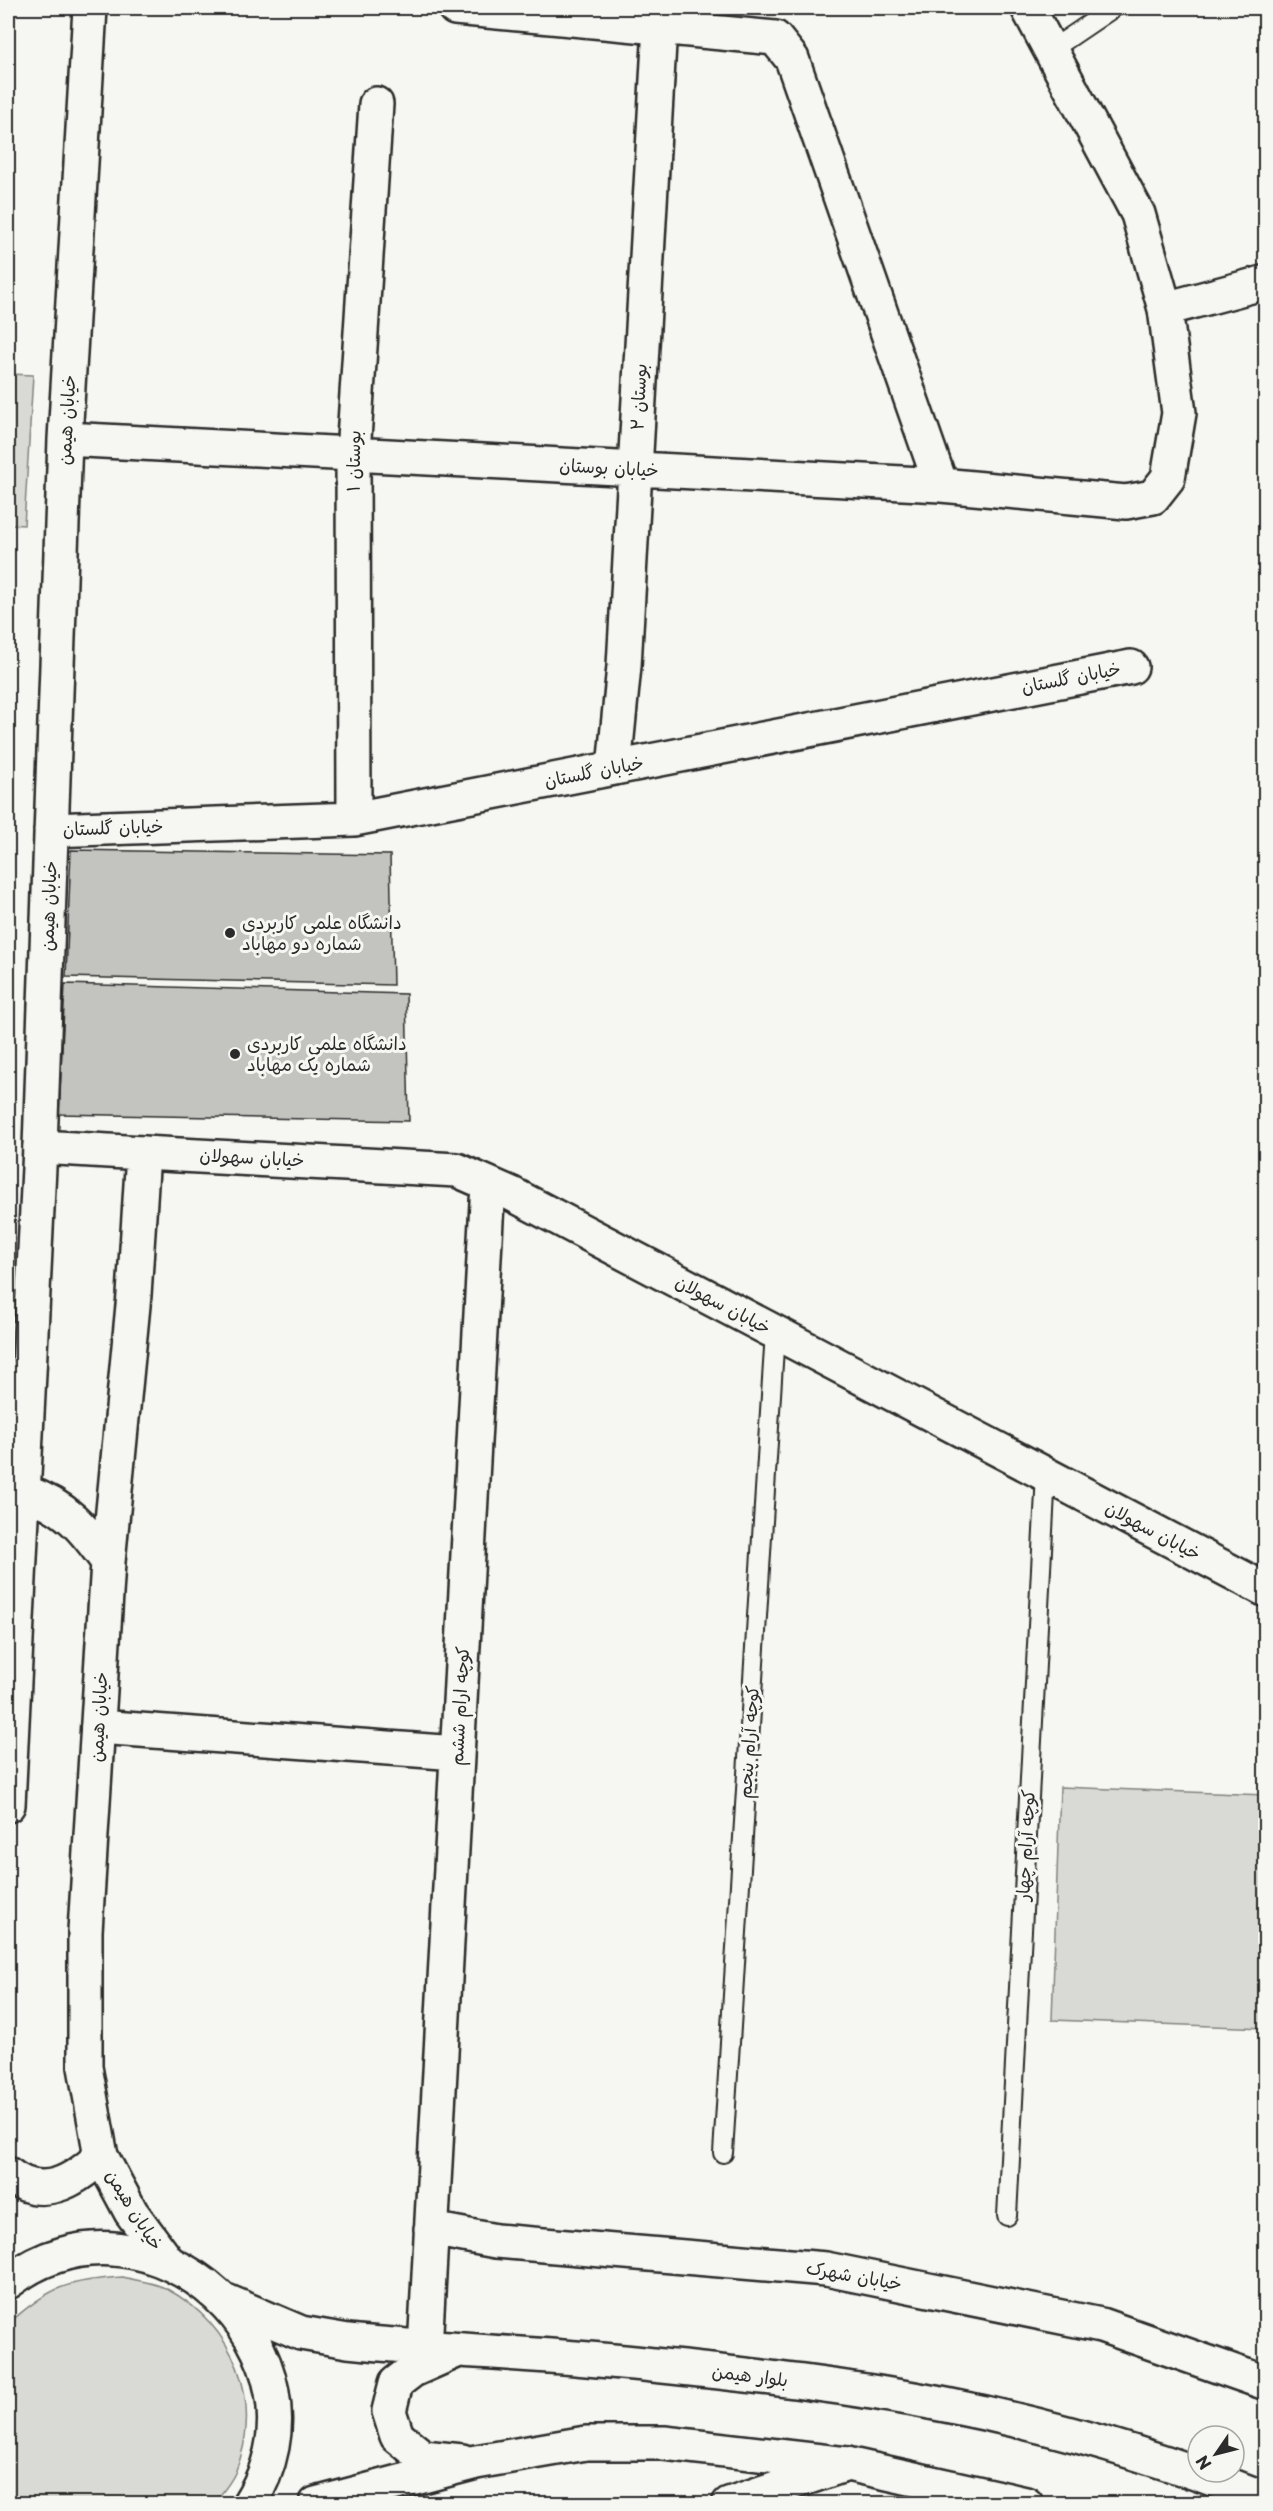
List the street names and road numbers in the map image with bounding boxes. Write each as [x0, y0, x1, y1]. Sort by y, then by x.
street label: بوستان ۲ [622, 363, 653, 431]
street label: خیابان هیمن [50, 374, 81, 466]
street label: بوستان ۱ [338, 430, 367, 492]
street label: خیابان بوستان [559, 450, 659, 483]
street label: خیابان گلستان [1019, 654, 1123, 699]
street label: خیابان گلستان [542, 748, 646, 793]
street label: خیابان گلستان [62, 811, 164, 842]
street label: خیابان هیمن [32, 860, 63, 952]
street label: خیابان سهولان [199, 1140, 305, 1173]
street label: خیابان سهولان [671, 1267, 776, 1340]
street label: خیابان سهولان [1101, 1493, 1206, 1566]
street label: کوچه ارام ششم [442, 1645, 477, 1766]
street label: خیابان هیمن [82, 1671, 113, 1763]
street label: کوچه آرام پنجم [730, 1684, 767, 1800]
street label: کوچه آرام چهار [1008, 1788, 1043, 1903]
street label: خیابان هیمن [100, 2164, 171, 2255]
street label: خیابان شهرک [804, 2253, 904, 2296]
street label: بلوار هیمن [711, 2356, 790, 2393]

